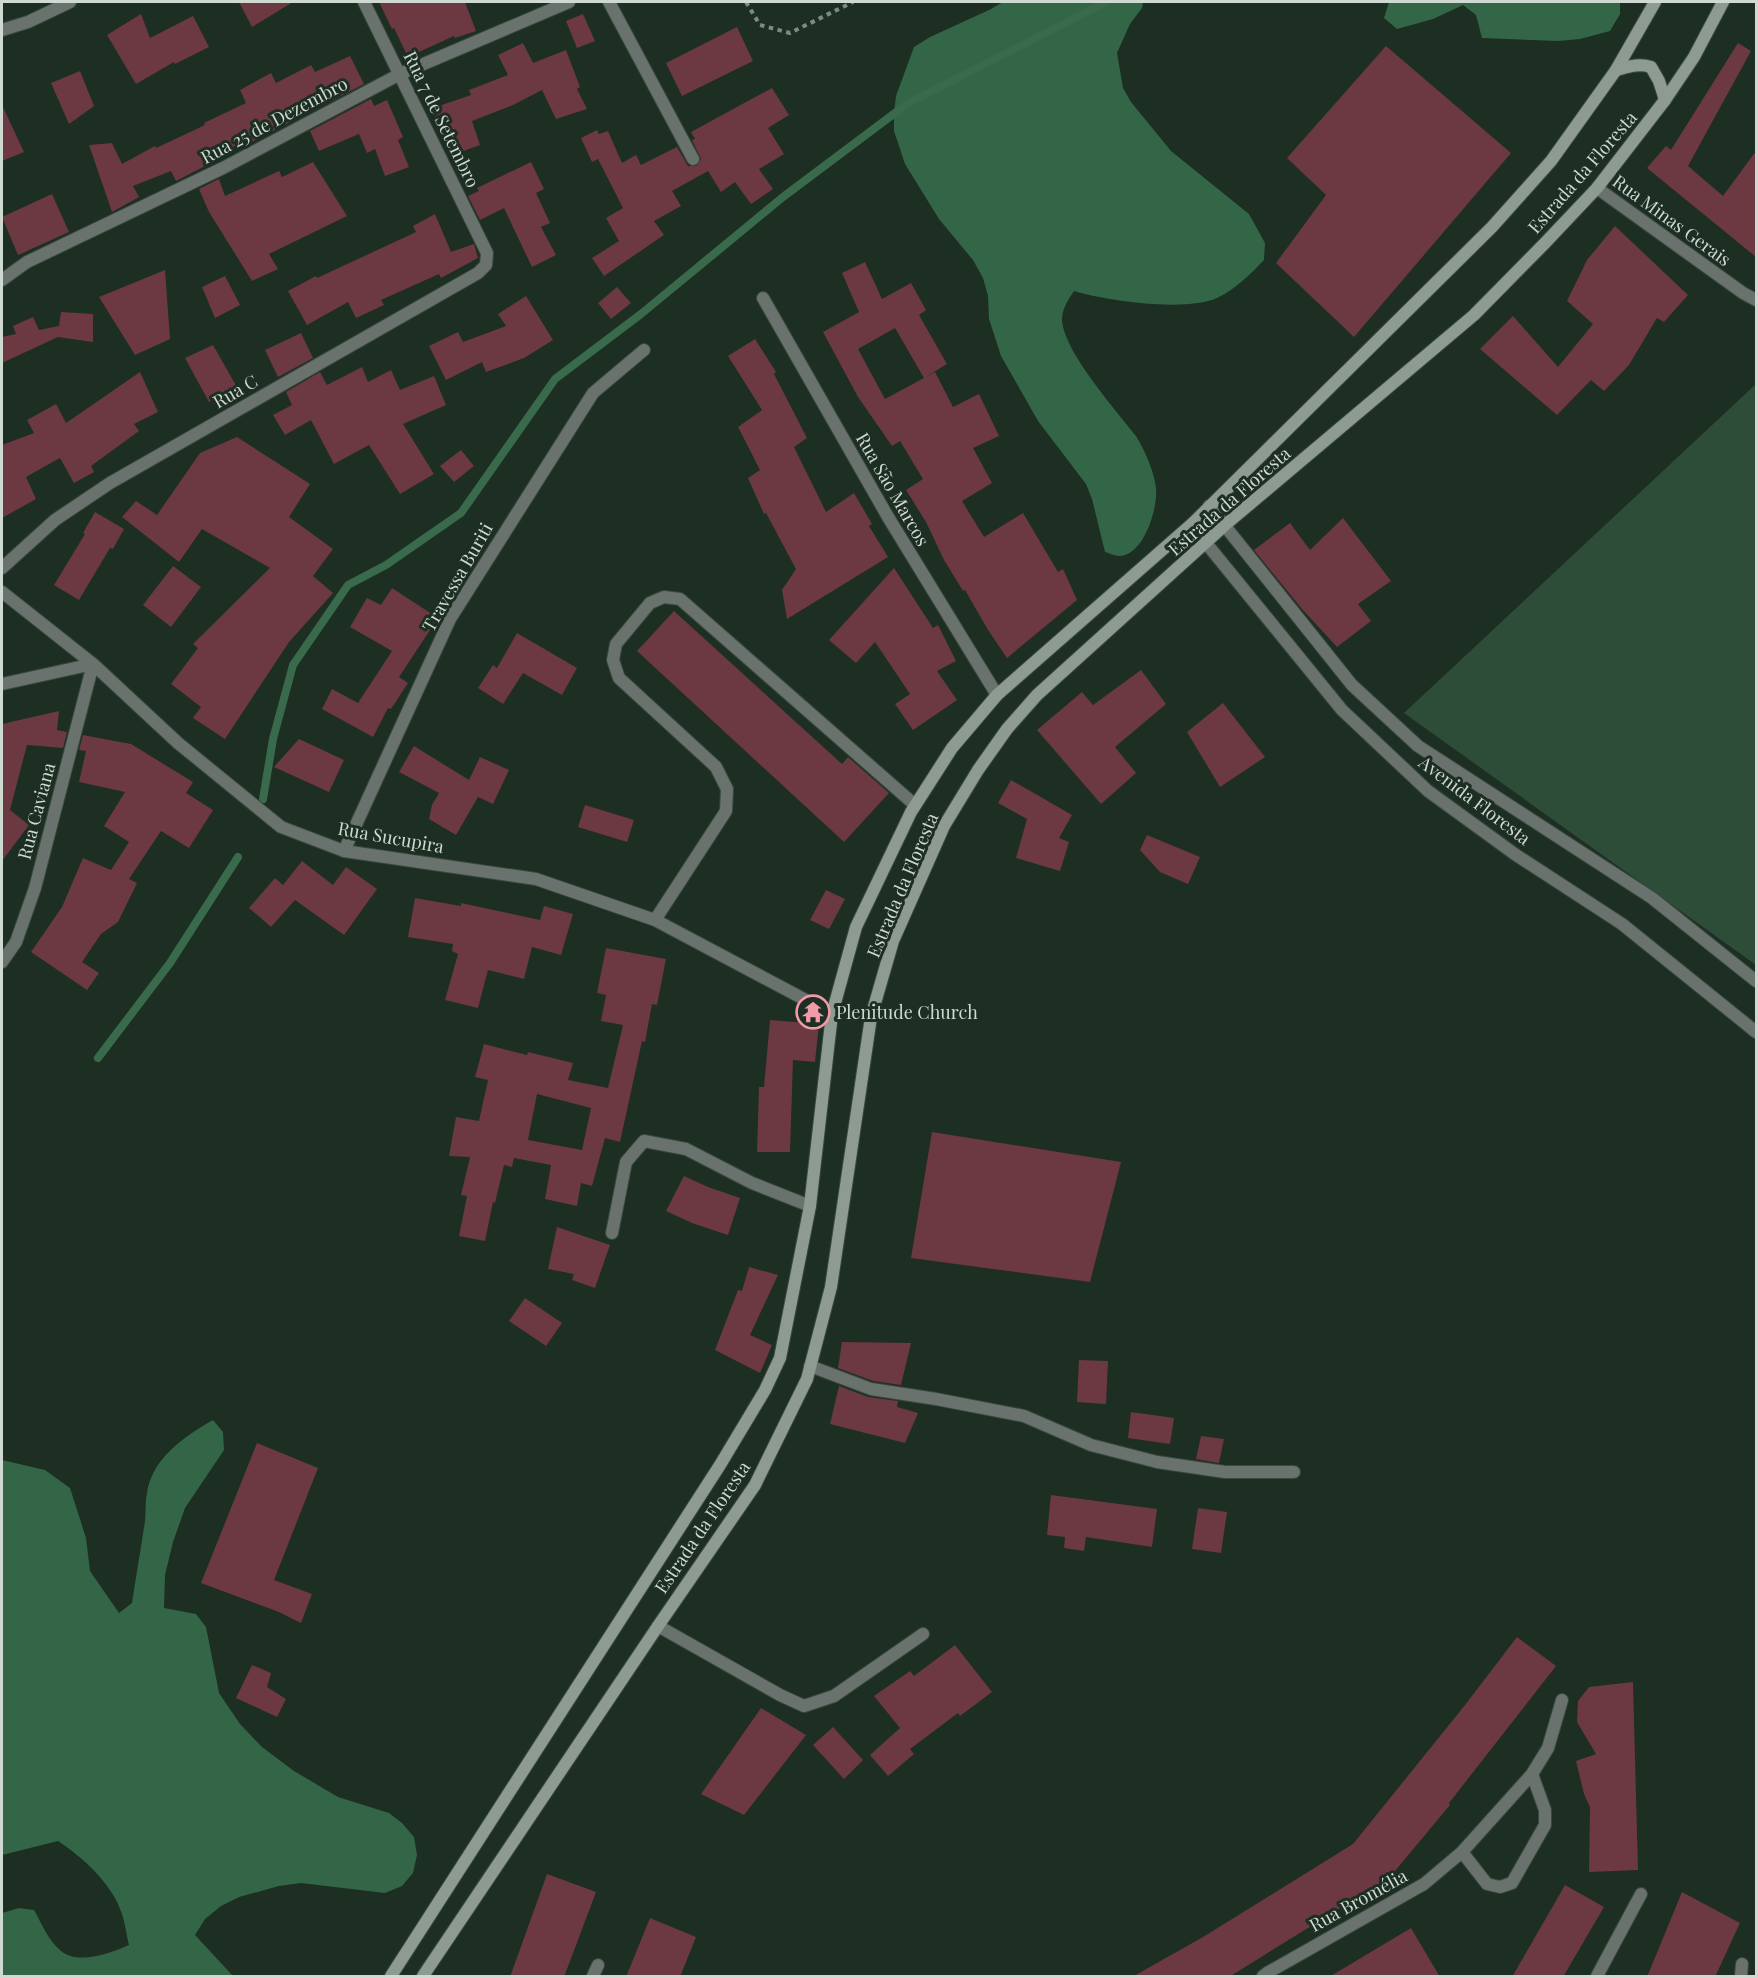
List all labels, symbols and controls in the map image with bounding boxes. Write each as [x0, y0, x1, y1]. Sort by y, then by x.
street label: Rua 7 de Setembro [399, 47, 485, 191]
street label: Rua 25 de Dezembro [196, 71, 352, 169]
street label: Estrada da Floresta [1522, 106, 1642, 238]
street label: Rua Minas Gerais [1608, 169, 1736, 271]
street label: Rua C [208, 369, 262, 413]
street label: Rua São Marcos [851, 428, 935, 550]
street label: Estrada da Floresta [1163, 441, 1295, 561]
street label: Travessa Buriti [416, 518, 498, 636]
street label: Avenida Floresta [1414, 750, 1536, 850]
street label: Rua Caviana [12, 760, 60, 862]
street label: Estrada da Floresta [861, 809, 943, 961]
street label: Rua Sucupira [336, 816, 446, 858]
temple icon: Plenitude Church [795, 994, 831, 1030]
place label: Plenitude Church [836, 1000, 978, 1024]
street label: Estrada da Floresta [649, 1456, 755, 1598]
street label: Rua Bromélia [1305, 1863, 1411, 1937]

